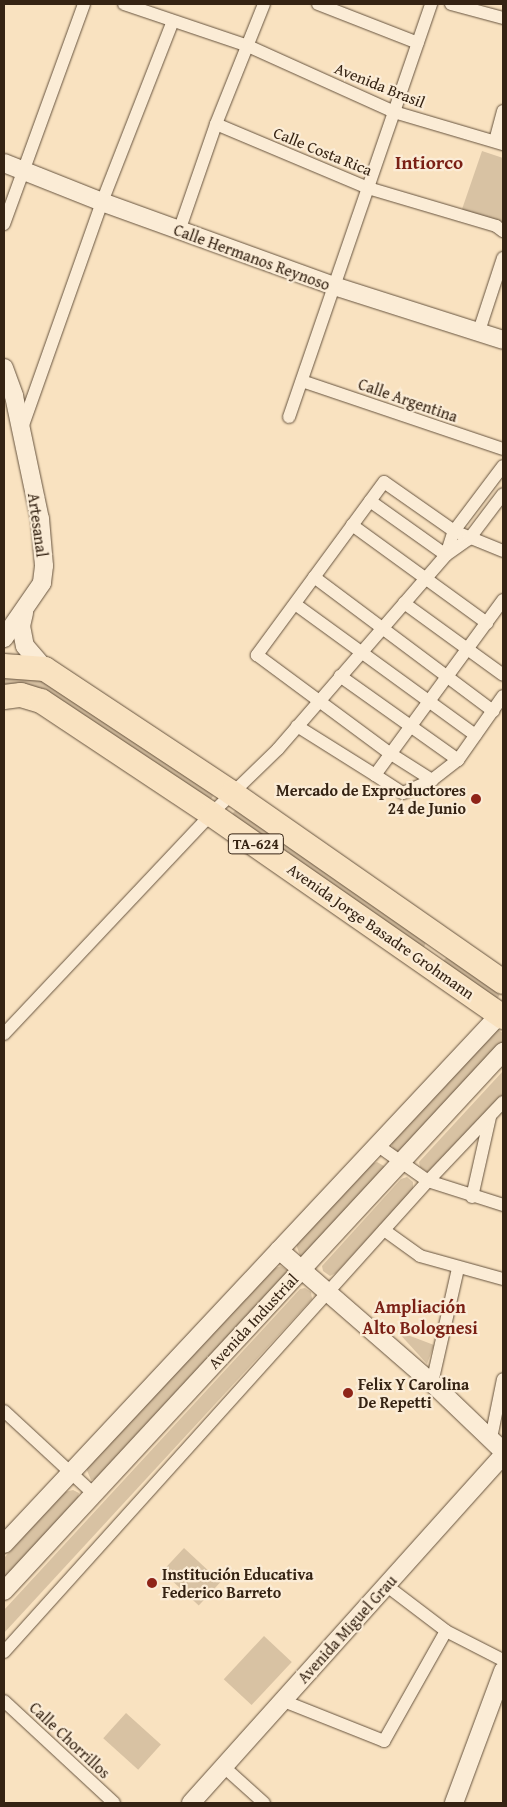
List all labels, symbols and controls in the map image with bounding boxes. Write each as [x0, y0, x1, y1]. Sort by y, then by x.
street label: Avenida Brasil [332, 58, 428, 112]
street label: Calle Costa Rica [271, 123, 375, 179]
district label: Intiorco [395, 152, 463, 174]
street label: Calle Hermanos Reynoso [171, 220, 333, 294]
street label: Calle Argentina [356, 374, 460, 426]
street label: Artesanal [24, 492, 52, 558]
place label: Mercado de Exproductores 24 de Junio [276, 780, 466, 818]
marker: Mercado de Exproductores 24 de Junio [470, 793, 482, 805]
road number: TA-624 [227, 832, 285, 856]
street label: Avenida Jorge Basadre Grohmann [284, 859, 478, 1003]
street label: Avenida Industrial [204, 1269, 302, 1373]
district label: Ampliación Alto Bolognesi [362, 1297, 478, 1340]
place label: Felix Y Carolina De Repetti [358, 1374, 469, 1412]
marker: Felix Y Carolina De Repetti [342, 1387, 354, 1399]
place label: Institución Educativa Federico Barreto [162, 1564, 313, 1602]
street label: Avenida Miguel Grau [293, 1571, 401, 1687]
marker: Institución Educativa Federico Barreto [146, 1577, 158, 1589]
street label: Calle Chorrillos [26, 1698, 114, 1782]

